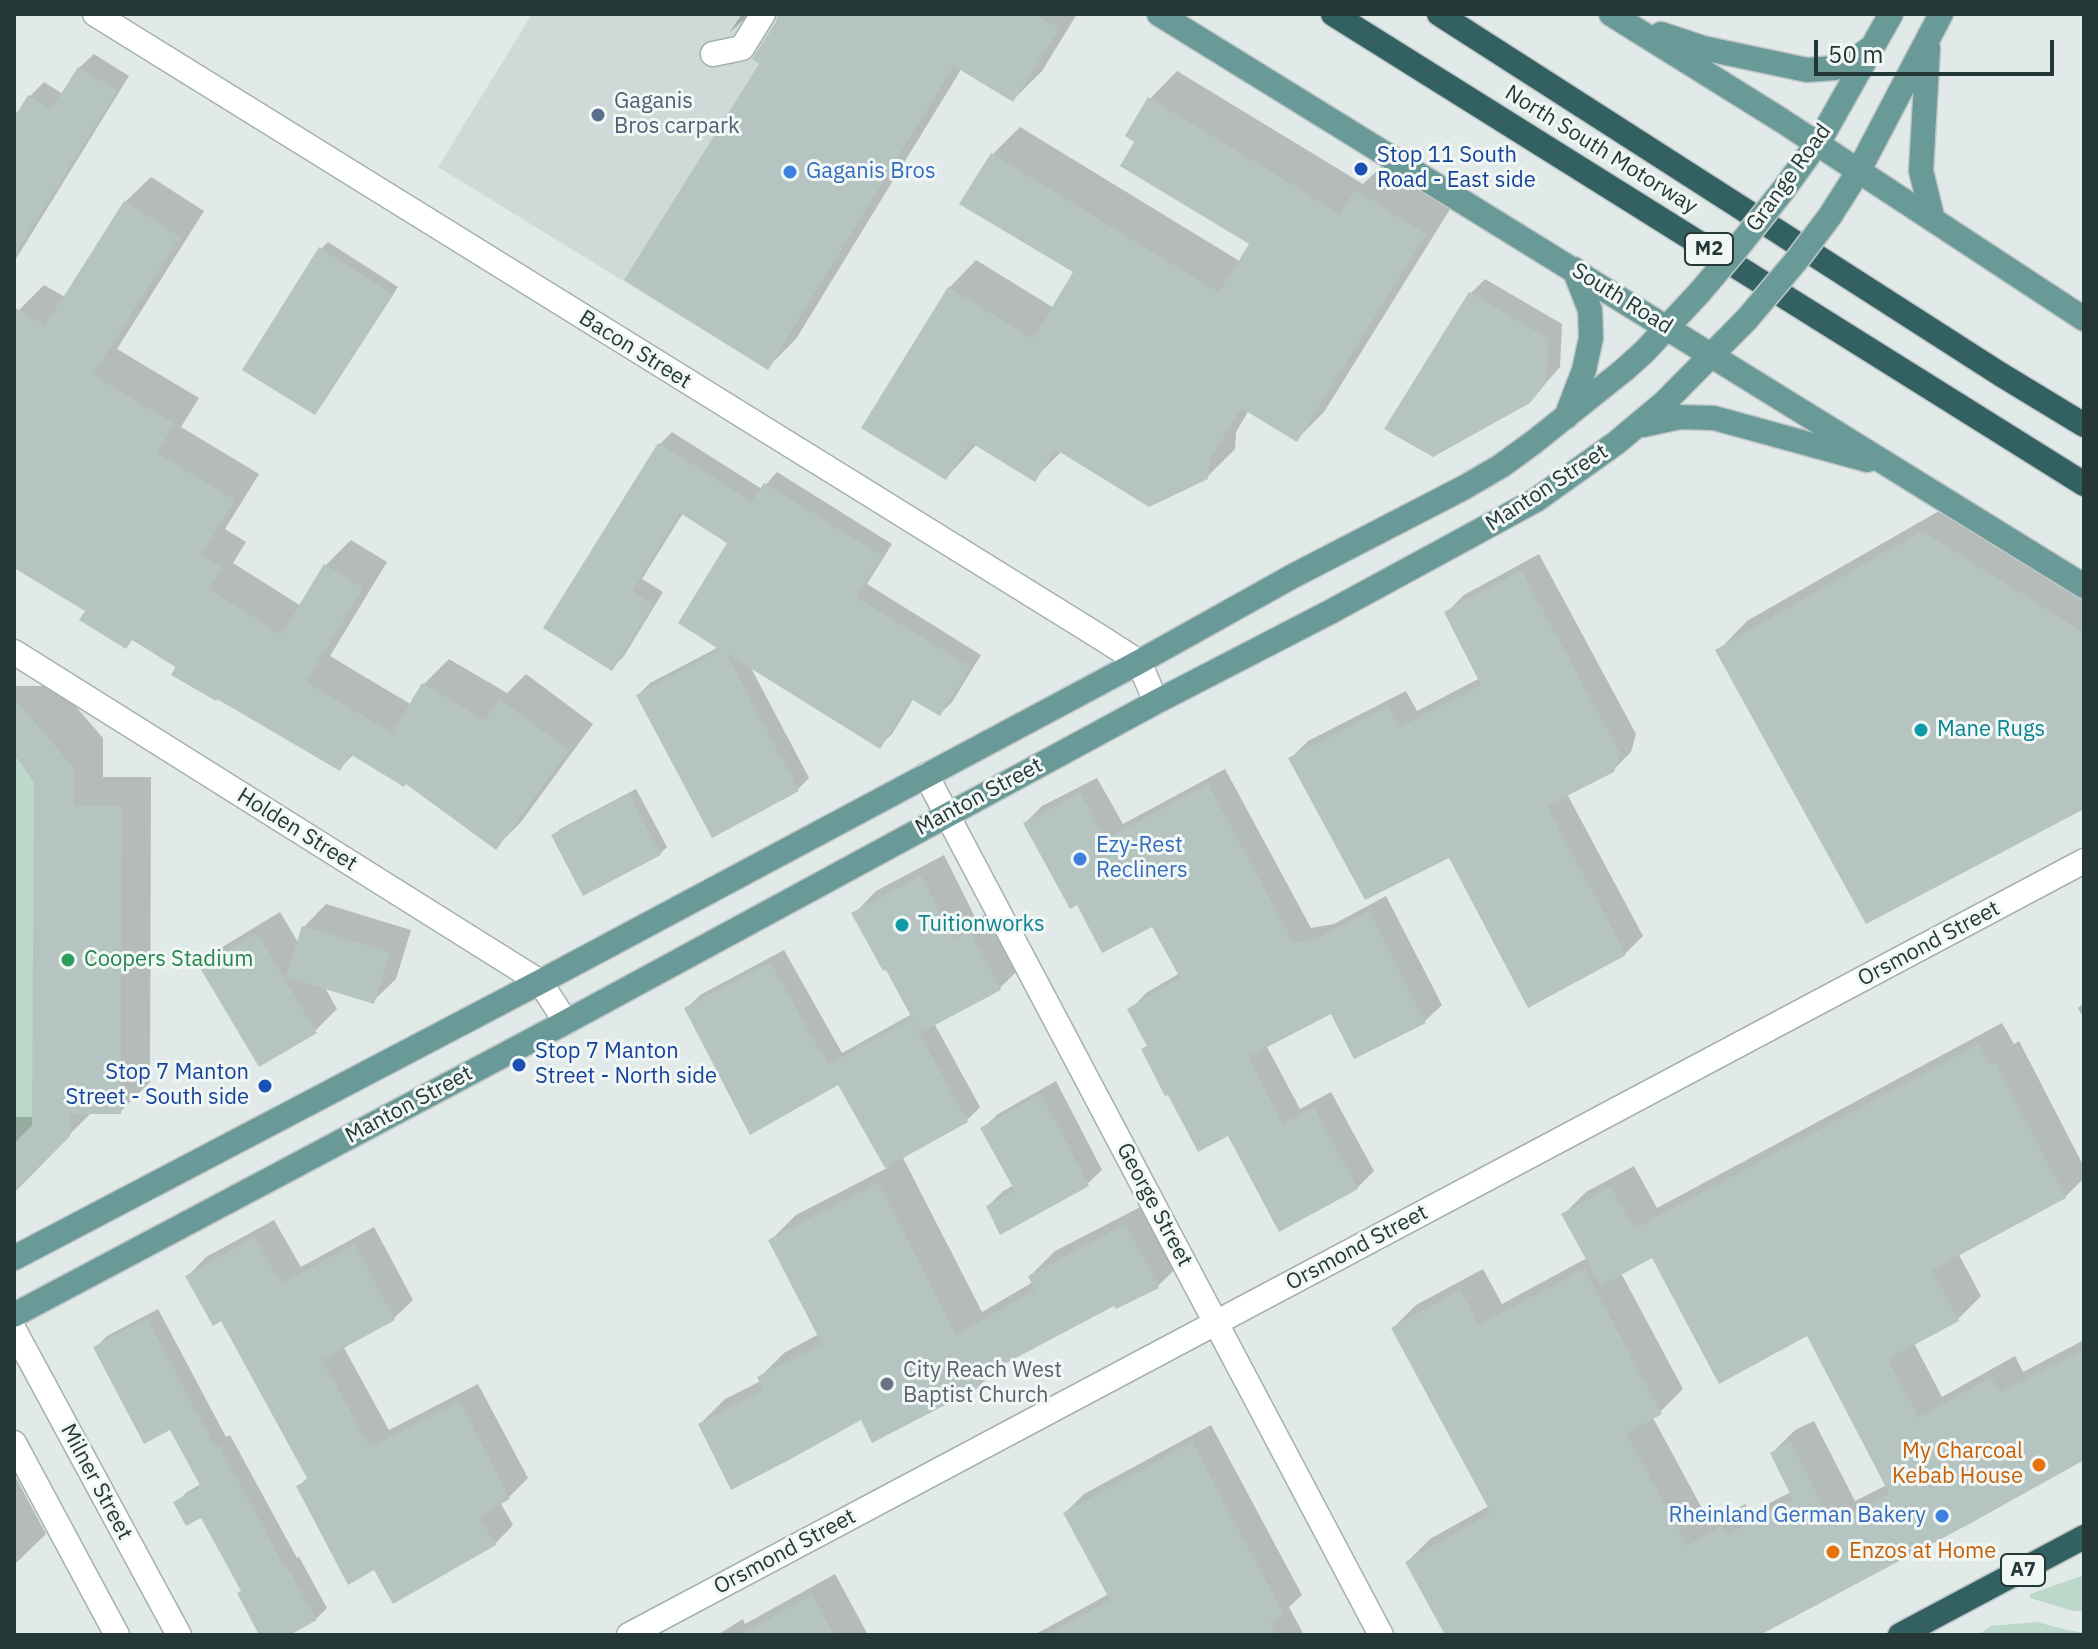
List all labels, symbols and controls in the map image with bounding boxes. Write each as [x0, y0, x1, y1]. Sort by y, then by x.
scale bar [1818, 24, 2058, 74]
text: 50 m [1828, 38, 1883, 70]
street label: North South Motorway [1500, 80, 1702, 220]
place label: Gaganis Bros carpark [614, 89, 740, 140]
marker: Gaganis Bros carpark [589, 106, 607, 124]
street label: Grange Road [1741, 119, 1837, 237]
place label: Stop 11 South Road - East side [1377, 143, 1536, 194]
place label: Gaganis Bros [806, 159, 936, 185]
marker: Stop 11 South Road - East side [1352, 160, 1370, 178]
marker: Gaganis Bros [781, 163, 799, 181]
road number: M2 [1685, 233, 1733, 265]
street label: South Road [1567, 258, 1677, 340]
street label: Bacon Street [574, 305, 696, 395]
street label: Manton Street [1481, 439, 1613, 537]
place label: Mane Rugs [1937, 717, 2045, 743]
marker: Mane Rugs [1912, 721, 1930, 739]
street label: Manton Street [911, 752, 1047, 842]
street label: Holden Street [232, 783, 362, 877]
place label: Ezy-Rest Recliners [1096, 833, 1188, 884]
marker: Ezy-Rest Recliners [1071, 850, 1089, 868]
street label: Orsmond Street [1854, 896, 2004, 992]
place label: Tuitionworks [918, 912, 1045, 938]
marker: Tuitionworks [893, 916, 911, 934]
place label: Coopers Stadium [84, 947, 253, 973]
marker: Coopers Stadium [59, 951, 77, 969]
place label: Stop 7 Manton Street - North side [535, 1039, 717, 1090]
marker: Stop 7 Manton Street - North side [510, 1056, 528, 1074]
place label: Stop 7 Manton Street - South side [65, 1060, 249, 1112]
street label: Manton Street [341, 1060, 477, 1150]
marker: Stop 7 Manton Street - South side [256, 1077, 274, 1095]
street label: George Street [1110, 1139, 1198, 1271]
street label: Orsmond Street [1282, 1200, 1432, 1296]
place label: City Reach West Baptist Church [903, 1358, 1062, 1410]
marker: City Reach West Baptist Church [878, 1375, 896, 1393]
street label: Milner Street [54, 1420, 138, 1544]
place label: My Charcoal Kebab House [1892, 1439, 2023, 1490]
marker: My Charcoal Kebab House [2030, 1456, 2048, 1474]
place label: Rheinland German Bakery [1668, 1503, 1926, 1529]
street label: Orsmond Street [710, 1504, 860, 1600]
marker: Rheinland German Bakery [1933, 1507, 1951, 1525]
place label: Enzos at Home [1849, 1539, 1996, 1565]
marker: Enzos at Home [1824, 1543, 1842, 1561]
road number: A7 [2001, 1554, 2045, 1586]

